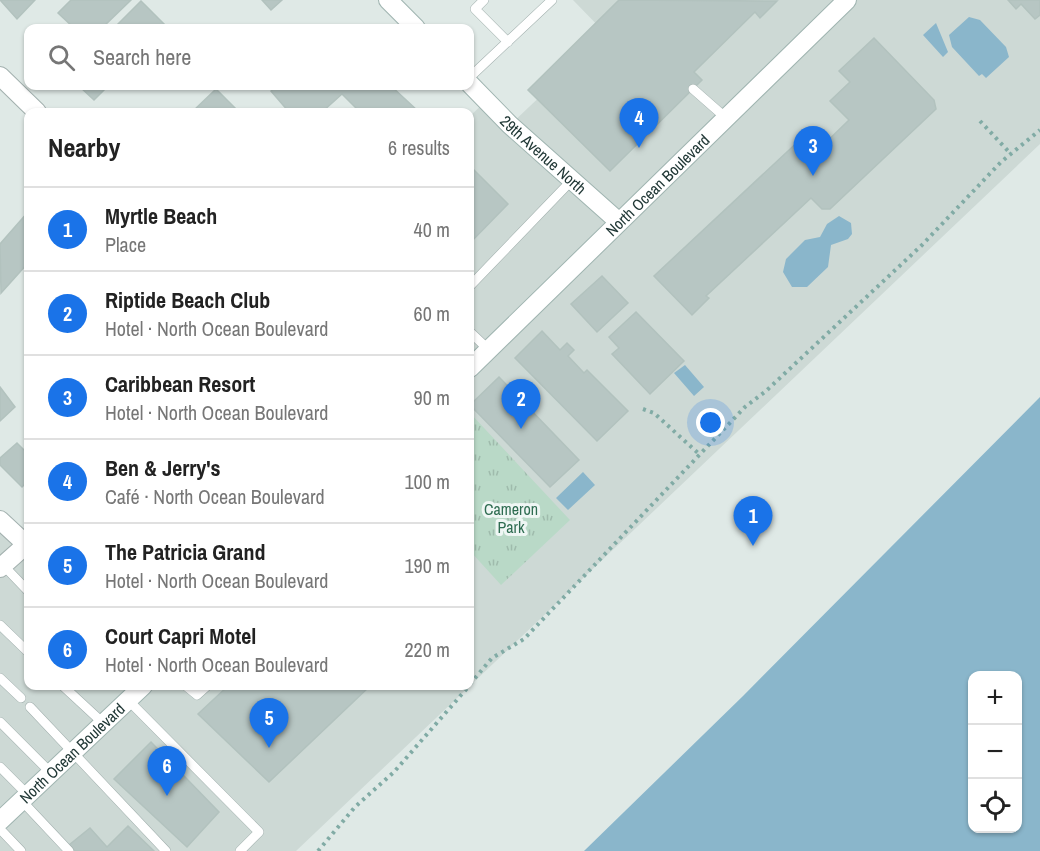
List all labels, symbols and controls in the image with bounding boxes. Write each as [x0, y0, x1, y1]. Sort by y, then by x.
search box [24, 24, 474, 90]
icon: search [45, 41, 78, 74]
text: Search here [93, 42, 191, 72]
pin: 4 [620, 98, 658, 148]
street label: 29th Avenue North [495, 110, 591, 199]
pin: 3 [794, 126, 832, 176]
street label: North Ocean Boulevard [601, 129, 714, 241]
text: Nearby [48, 130, 120, 165]
text: 6 results [388, 134, 450, 161]
text: Myrtle Beach [105, 201, 217, 231]
text: 1 [63, 216, 72, 243]
text: 40 m [414, 216, 450, 243]
text: Place [105, 231, 146, 258]
text: Riptide Beach Club [105, 285, 270, 315]
text: 2 [63, 300, 72, 327]
text: 60 m [414, 300, 450, 327]
text: Hotel · North Ocean Boulevard [105, 315, 328, 342]
text: Caribbean Resort [105, 369, 255, 399]
pin: 2 [502, 380, 540, 429]
text: 3 [63, 384, 72, 411]
text: 90 m [414, 384, 450, 411]
text: Hotel · North Ocean Boulevard [105, 399, 328, 426]
your location [696, 408, 725, 437]
text: Ben & Jerry's [105, 453, 221, 483]
text: 4 [63, 468, 72, 495]
text: 100 m [404, 468, 450, 495]
text: Café · North Ocean Boulevard [105, 483, 325, 510]
pin: 1 [734, 496, 772, 546]
park label: Cameron Park [484, 498, 538, 538]
text: The Patricia Grand [105, 537, 265, 567]
text: 5 [63, 552, 72, 579]
text: 190 m [404, 552, 450, 579]
text: Hotel · North Ocean Boulevard [105, 567, 328, 594]
text: Court Capri Motel [105, 621, 256, 651]
text: 6 [63, 636, 72, 663]
text: 220 m [404, 636, 450, 663]
text: Hotel · North Ocean Boulevard [105, 651, 328, 678]
map controls [968, 671, 1022, 833]
button: + [968, 671, 1022, 725]
street label: North Ocean Boulevard [15, 698, 129, 808]
pin: 5 [250, 698, 288, 748]
button: − [968, 725, 1022, 779]
pin: 6 [148, 746, 186, 796]
button: locate [968, 779, 1022, 833]

